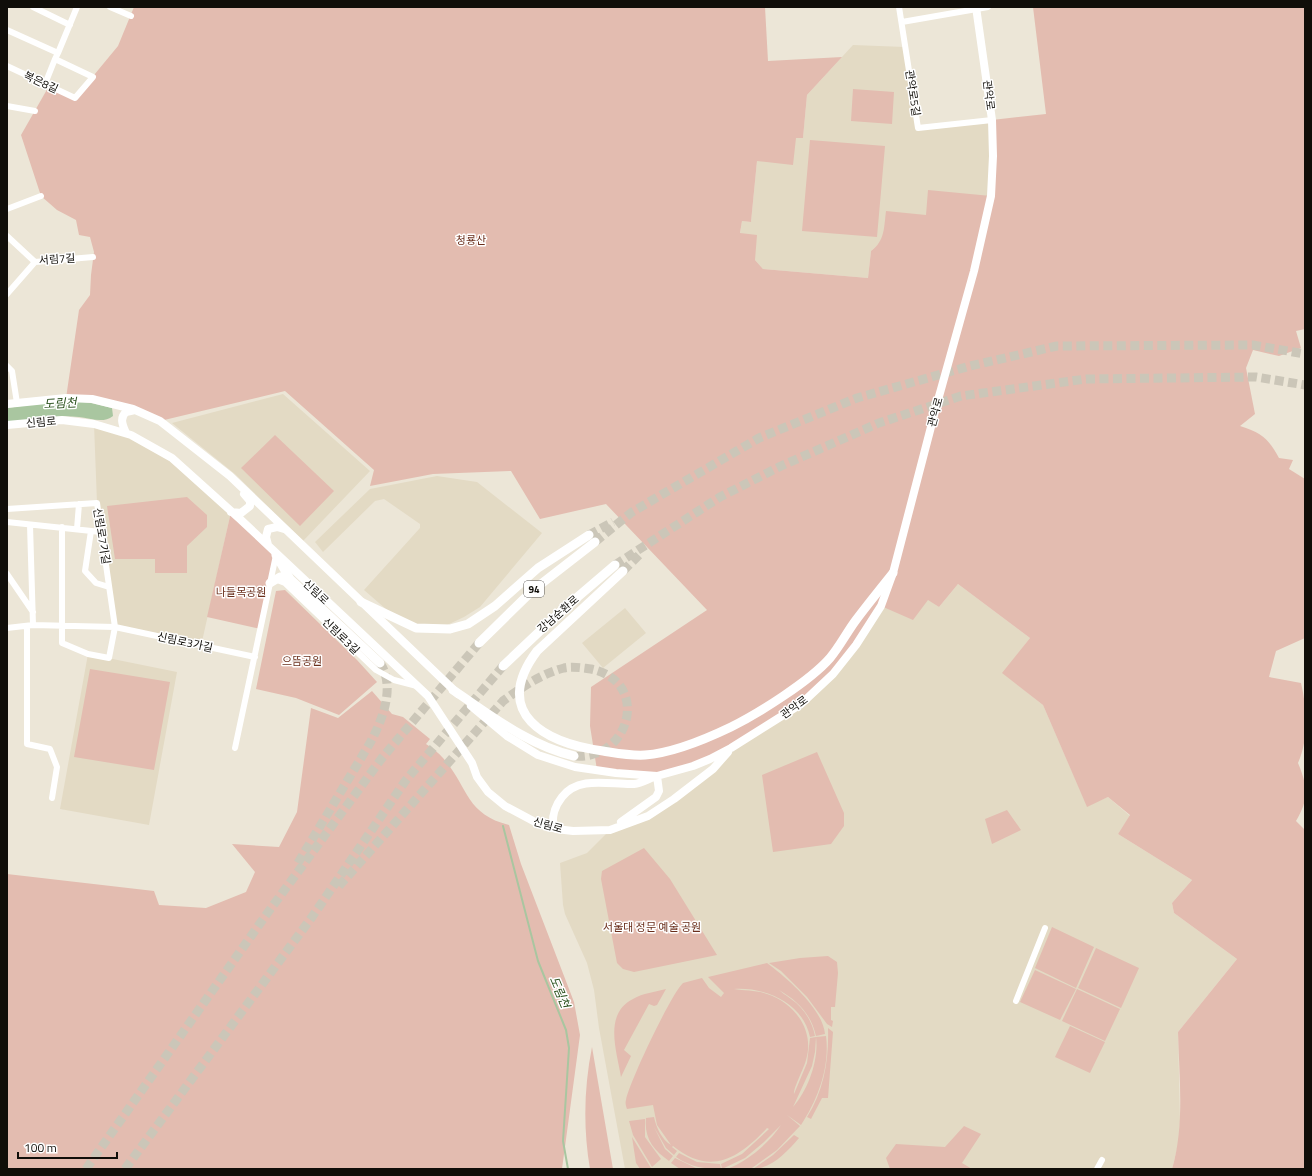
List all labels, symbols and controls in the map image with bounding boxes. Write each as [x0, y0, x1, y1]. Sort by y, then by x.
street label: 복은8길 [21, 67, 61, 97]
street label: 관악로5길 [901, 69, 925, 117]
street label: 관악로 [979, 79, 999, 111]
park label: 청룡산 [456, 232, 486, 248]
street label: 서림7길 [38, 250, 76, 268]
water label: 도림천 [43, 393, 79, 413]
street label: 관악로 [923, 395, 947, 429]
street label: 신림로 [25, 413, 57, 431]
street label: 신림로7가길 [90, 507, 114, 565]
street label: 신림로 [299, 576, 333, 608]
road number: 94 [524, 581, 544, 597]
park label: 나들목공원 [216, 584, 266, 600]
street label: 강남순환로 [534, 591, 582, 637]
street label: 신림로3길 [319, 614, 363, 658]
street label: 신림로3가길 [156, 628, 214, 656]
park label: 으뜸공원 [282, 653, 322, 669]
street label: 관악로 [777, 692, 811, 722]
street label: 신림로 [531, 813, 565, 837]
park label: 서울대 정문 예술 공원 [603, 919, 701, 935]
water label: 도림천 [545, 973, 576, 1013]
scale bar [18, 1134, 117, 1160]
text: 100 m [24, 1138, 57, 1157]

